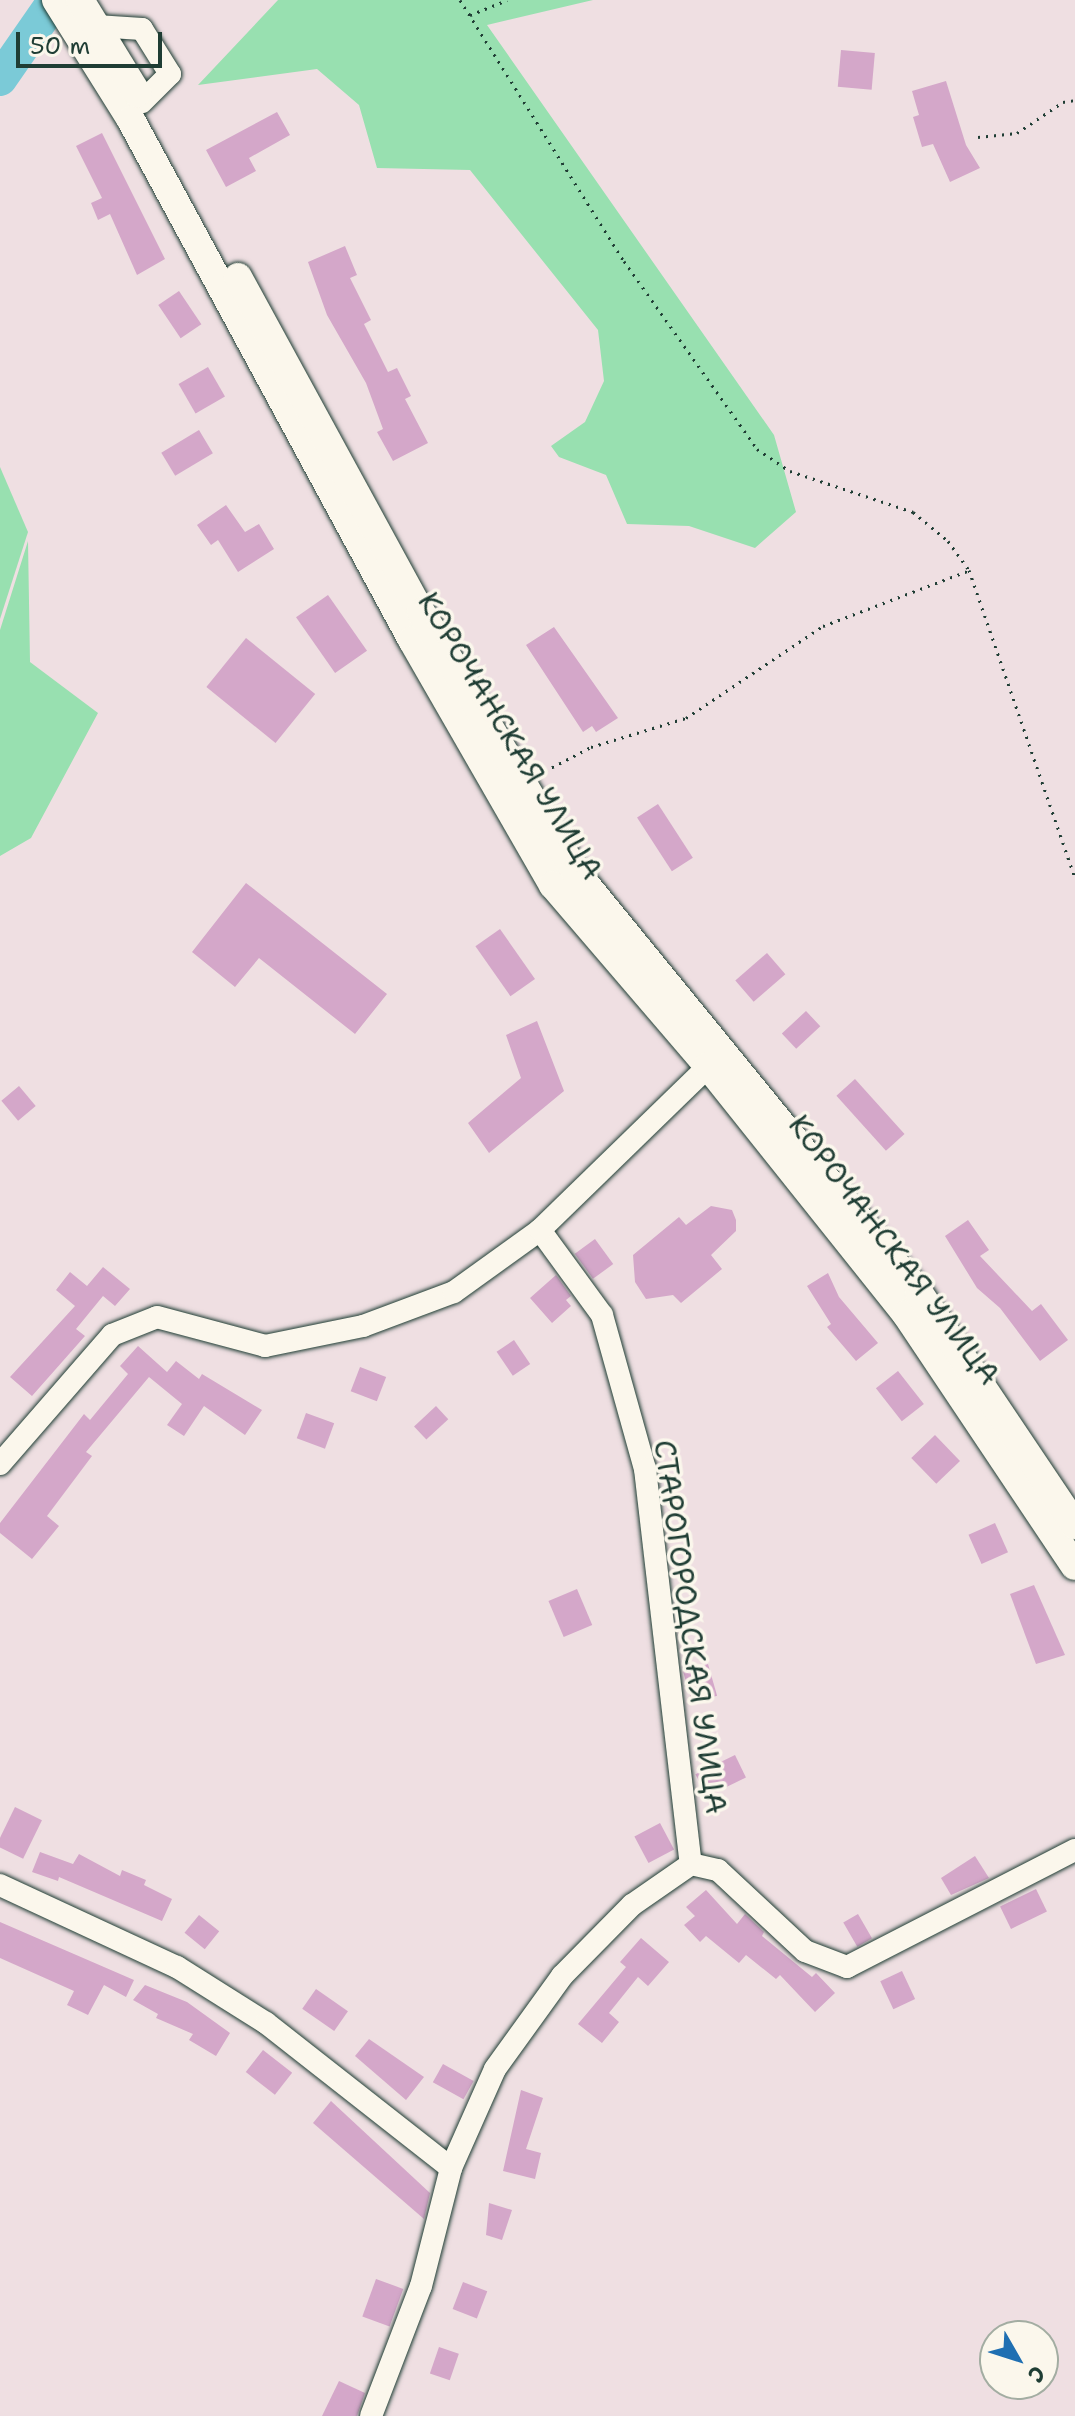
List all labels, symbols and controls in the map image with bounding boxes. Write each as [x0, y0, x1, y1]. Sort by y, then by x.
scale bar [20, 16, 166, 66]
text: 50 m [30, 30, 90, 62]
street label: КОРОЧАНСКАЯ УЛИЦА [410, 586, 610, 886]
street label: КОРОЧАНСКАЯ УЛИЦА [781, 1108, 1007, 1392]
street label: СТАРОГОРОДСКАЯ УЛИЦА [646, 1438, 734, 1816]
north arrow [979, 2320, 1059, 2400]
text: С [1021, 2360, 1052, 2389]

